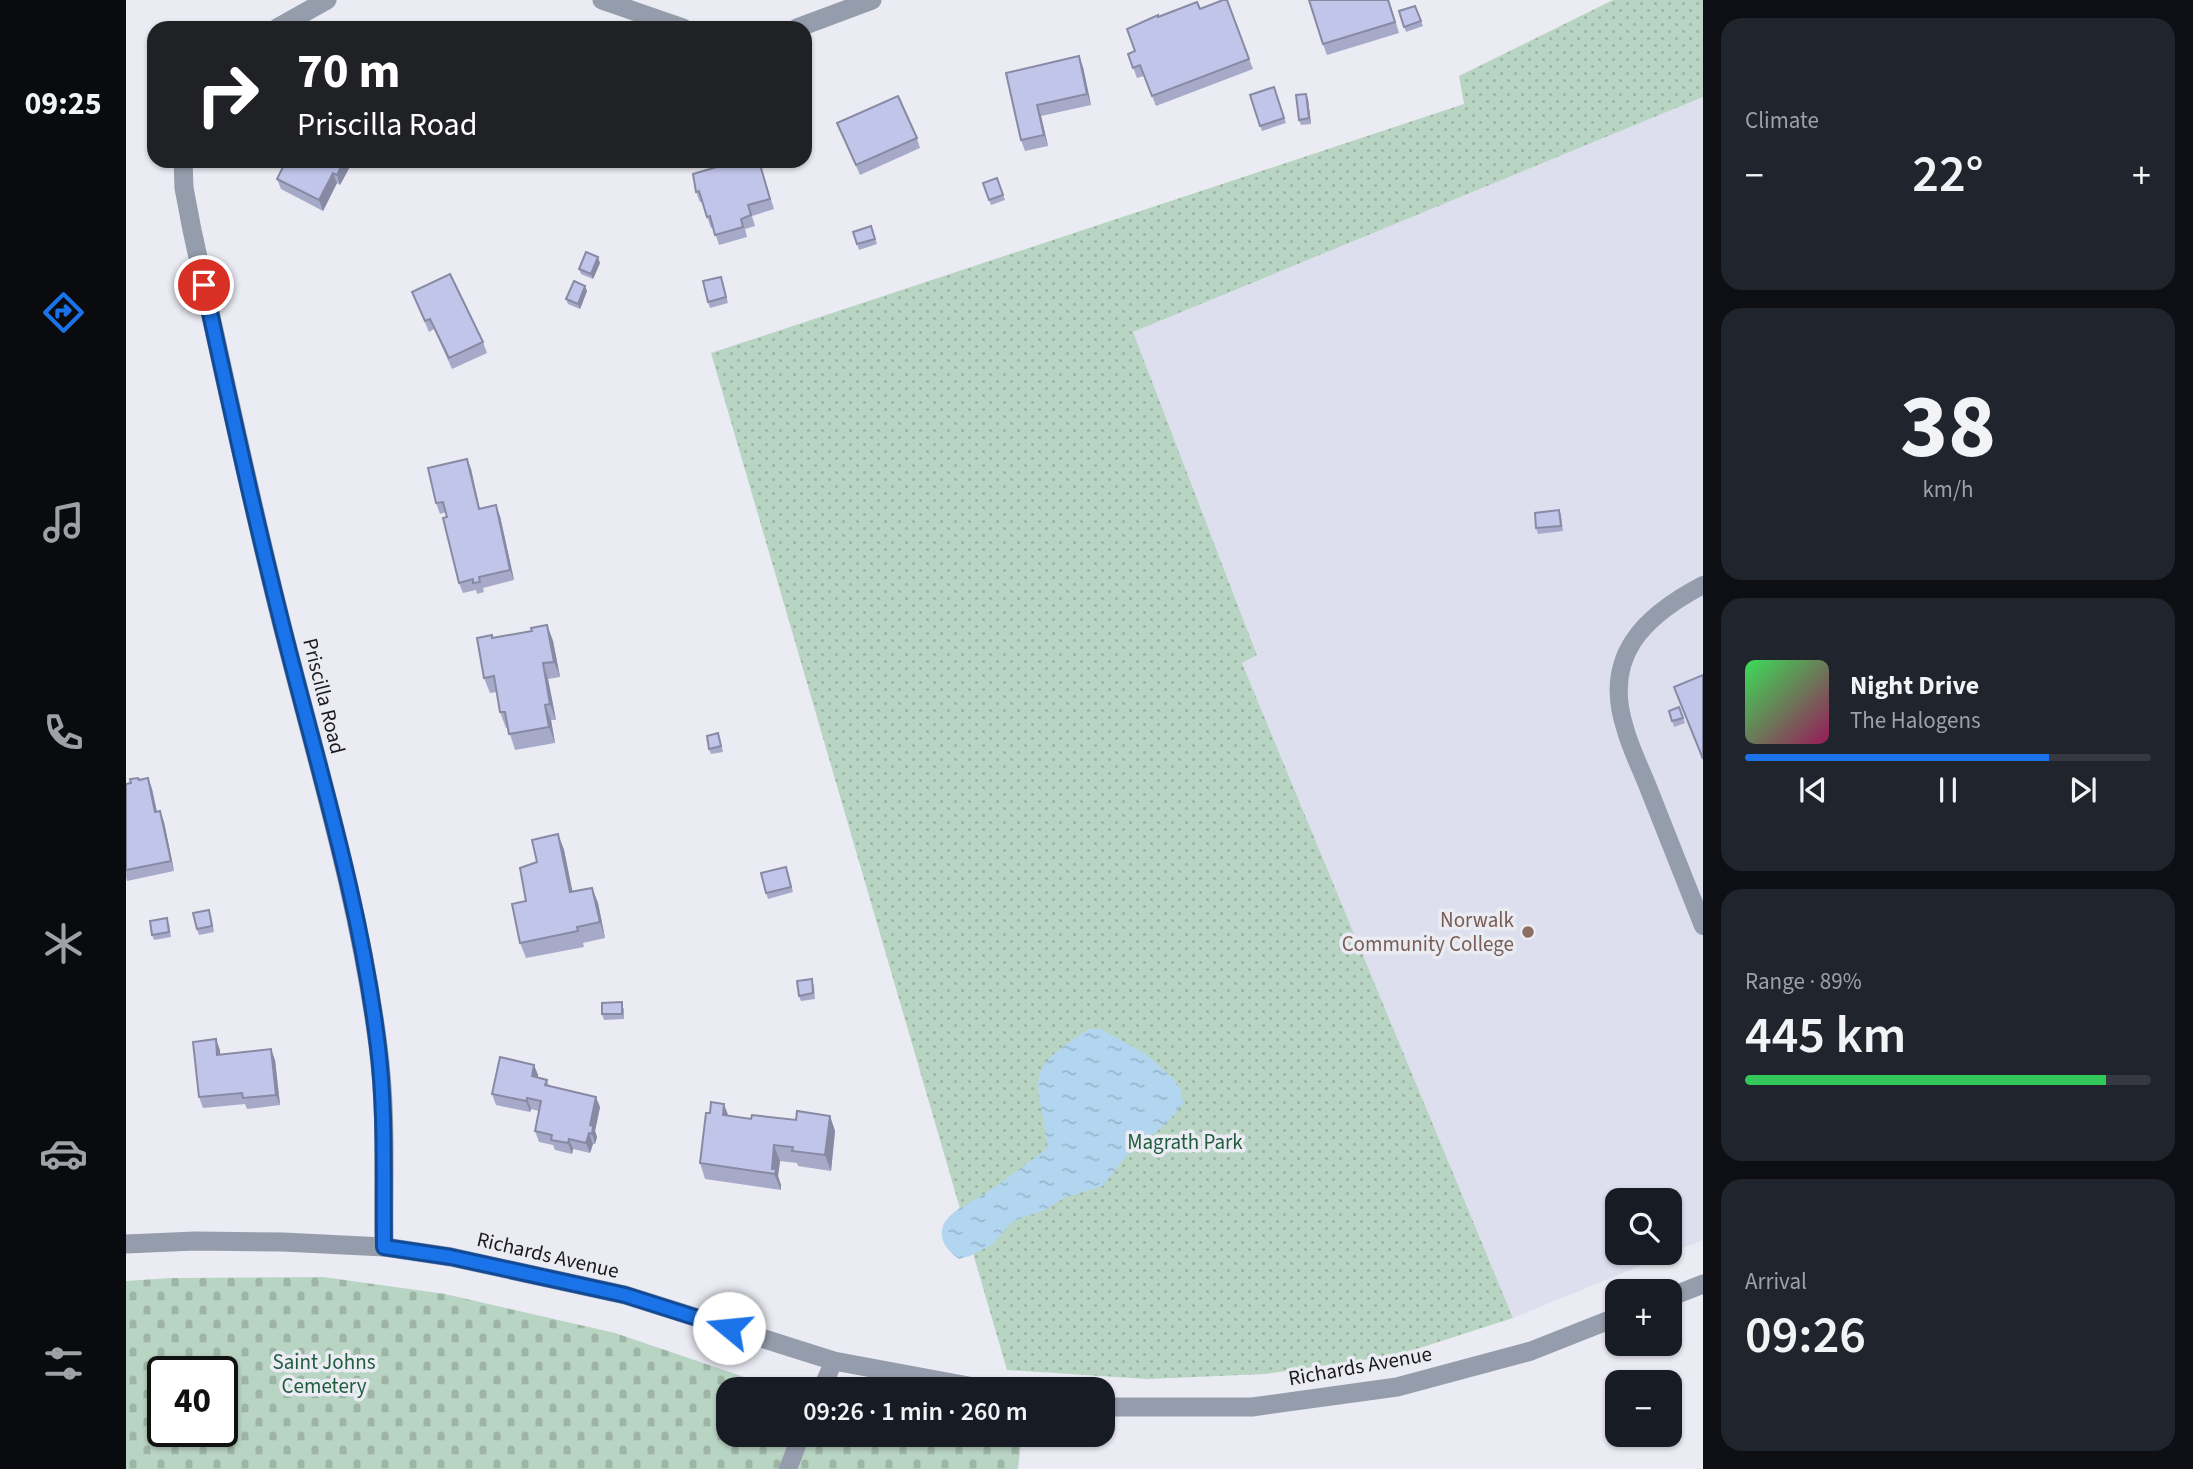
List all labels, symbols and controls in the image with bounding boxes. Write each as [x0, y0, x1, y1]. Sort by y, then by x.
text: 70 m [297, 37, 401, 107]
icon: right [182, 49, 273, 140]
text: 09:25 [24, 81, 102, 127]
text: Priscilla Road [297, 102, 478, 148]
text: Climate [1745, 104, 1819, 137]
text: 22° [1912, 138, 1984, 212]
text: − [1745, 149, 1764, 203]
text: + [2132, 149, 2151, 203]
pin [174, 255, 234, 315]
icon: arrive [185, 266, 223, 304]
icon: directions [39, 288, 88, 337]
text: 38 [1900, 363, 1996, 492]
text: km/h [1922, 473, 1974, 506]
icon: music [39, 498, 88, 547]
street label: Priscilla Road [295, 635, 353, 757]
text: Night Drive [1850, 667, 1979, 704]
text: The Halogens [1850, 704, 1981, 737]
icon: phone [39, 708, 88, 757]
icon: previous [1794, 771, 1832, 809]
icon: pause [1929, 771, 1967, 809]
icon: next [2064, 771, 2102, 809]
place label: Norwalk Community College [1342, 905, 1515, 959]
icon: climate [39, 919, 88, 968]
marker: Norwalk Community College [1520, 924, 1536, 940]
text: Range · 89% [1745, 965, 1862, 998]
text: 445 km [1745, 999, 1906, 1073]
park label: Magrath Park [1127, 1127, 1243, 1157]
icon: car [39, 1129, 88, 1178]
map controls [1605, 1188, 1682, 1447]
button: search [1605, 1188, 1682, 1265]
street label: Richards Avenue [474, 1224, 622, 1286]
text: Arrival [1745, 1265, 1807, 1298]
button: + [1605, 1279, 1682, 1356]
position arrow [692, 1291, 766, 1365]
text: 09:26 [1745, 1299, 1866, 1373]
icon: filters [39, 1339, 88, 1388]
street label: Richards Avenue [1286, 1339, 1434, 1393]
park label: Saint Johns Cemetery [273, 1347, 376, 1401]
speed limit sign: 40 [147, 1356, 238, 1447]
button: − [1605, 1370, 1682, 1447]
text: 09:26 · 1 min · 260 m [803, 1393, 1028, 1430]

